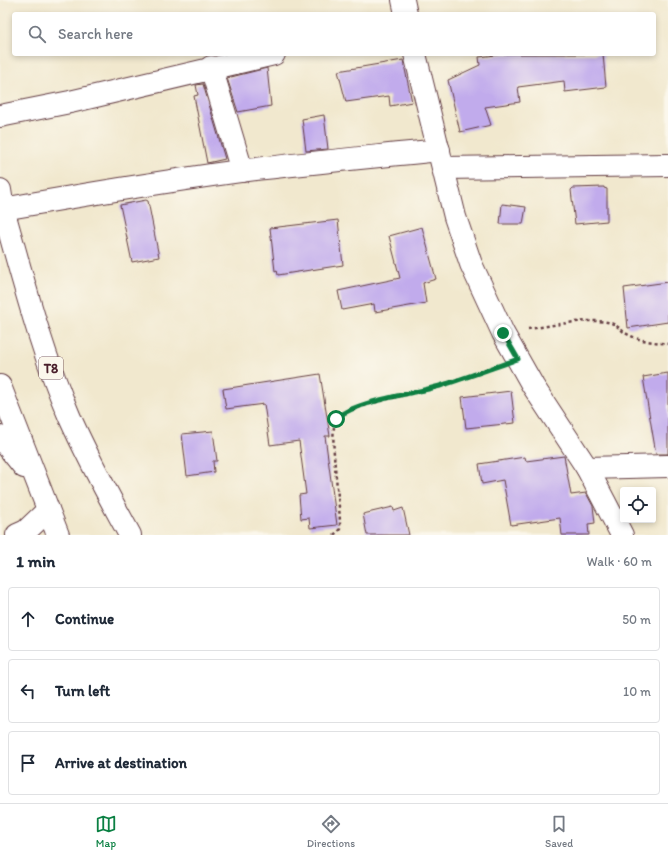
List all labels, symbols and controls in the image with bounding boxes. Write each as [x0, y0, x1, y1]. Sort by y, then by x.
search box [12, 12, 656, 56]
icon: search [26, 23, 48, 45]
text: Search here [58, 25, 133, 43]
route end [494, 324, 512, 342]
road number: T8 [39, 357, 63, 379]
route start [327, 410, 345, 428]
map controls [620, 487, 656, 523]
button: locate [620, 487, 656, 523]
text: 1 min [16, 551, 55, 571]
text: Walk · 60 m [587, 554, 652, 569]
icon: ahead [17, 608, 39, 630]
text: Continue [55, 610, 114, 628]
text: 50 m [622, 612, 651, 627]
icon: left [17, 680, 39, 702]
text: Turn left [55, 682, 110, 700]
text: 10 m [623, 684, 651, 699]
icon: arrive [17, 752, 39, 774]
text: Arrive at destination [55, 754, 187, 772]
tab: Map [95, 813, 117, 850]
tab: Directions [307, 813, 355, 850]
tab: Saved [545, 813, 573, 850]

